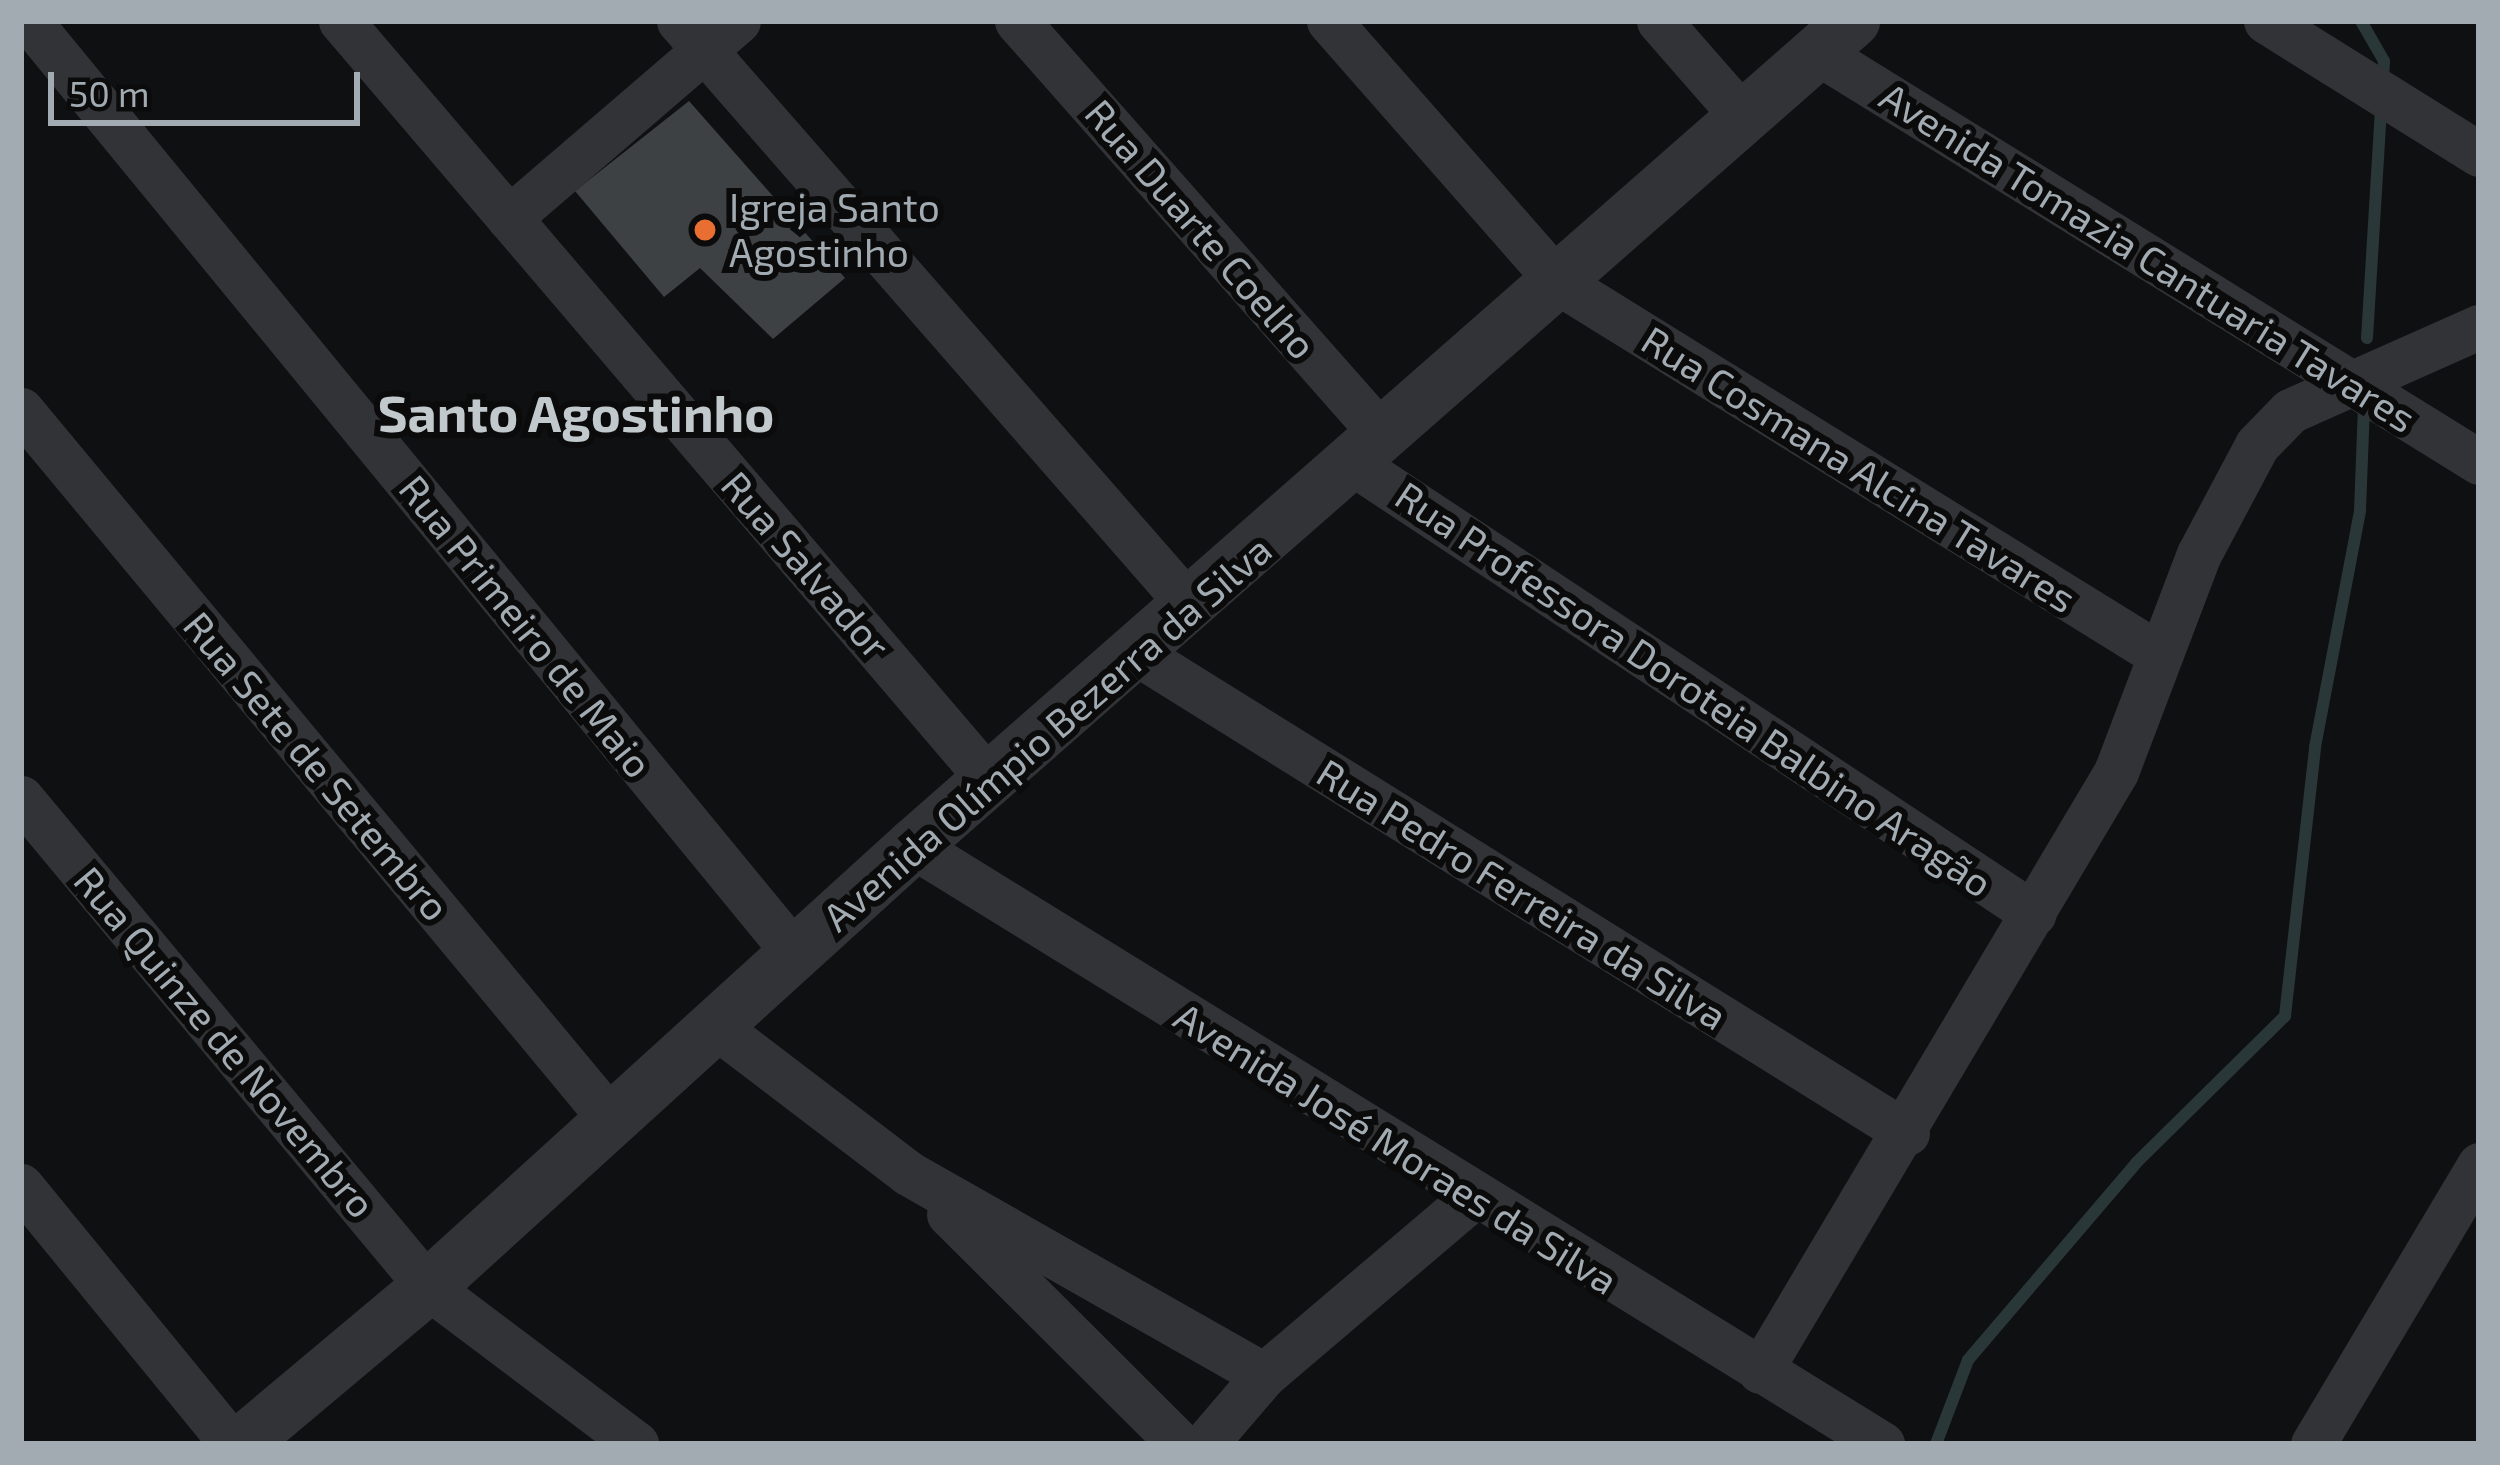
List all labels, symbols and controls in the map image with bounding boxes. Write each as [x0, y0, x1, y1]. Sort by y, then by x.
scale bar [54, 48, 366, 122]
text: 50 m [69, 71, 150, 114]
street label: Avenida Tomazia Cantuaria Tavares [1871, 72, 2425, 442]
street label: Rua Duarte Coelho [1076, 90, 1326, 368]
place label: Igreja Santo Agostinho [729, 185, 940, 276]
marker: Igreja Santo Agostinho [692, 217, 718, 243]
street label: Rua Cosmana Alcina Tavares [1633, 315, 2085, 623]
district label: Santo Agostinho [377, 381, 775, 443]
street label: Rua Salvador [712, 462, 900, 668]
street label: Rua Primeiro de Maio [390, 466, 662, 786]
street label: Rua Professora Doroteia Balbino Aragão [1387, 471, 2001, 907]
street label: Avenida Olímpio Bezerra da Silva [813, 526, 1281, 940]
street label: Rua Sete de Setembro [174, 602, 460, 930]
street label: Rua Pedro Ferreira da Silva [1309, 749, 1735, 1039]
street label: Rua Quinze de Novembro [65, 857, 385, 1227]
street label: Avenida José Moraes da Silva [1166, 992, 1626, 1304]

